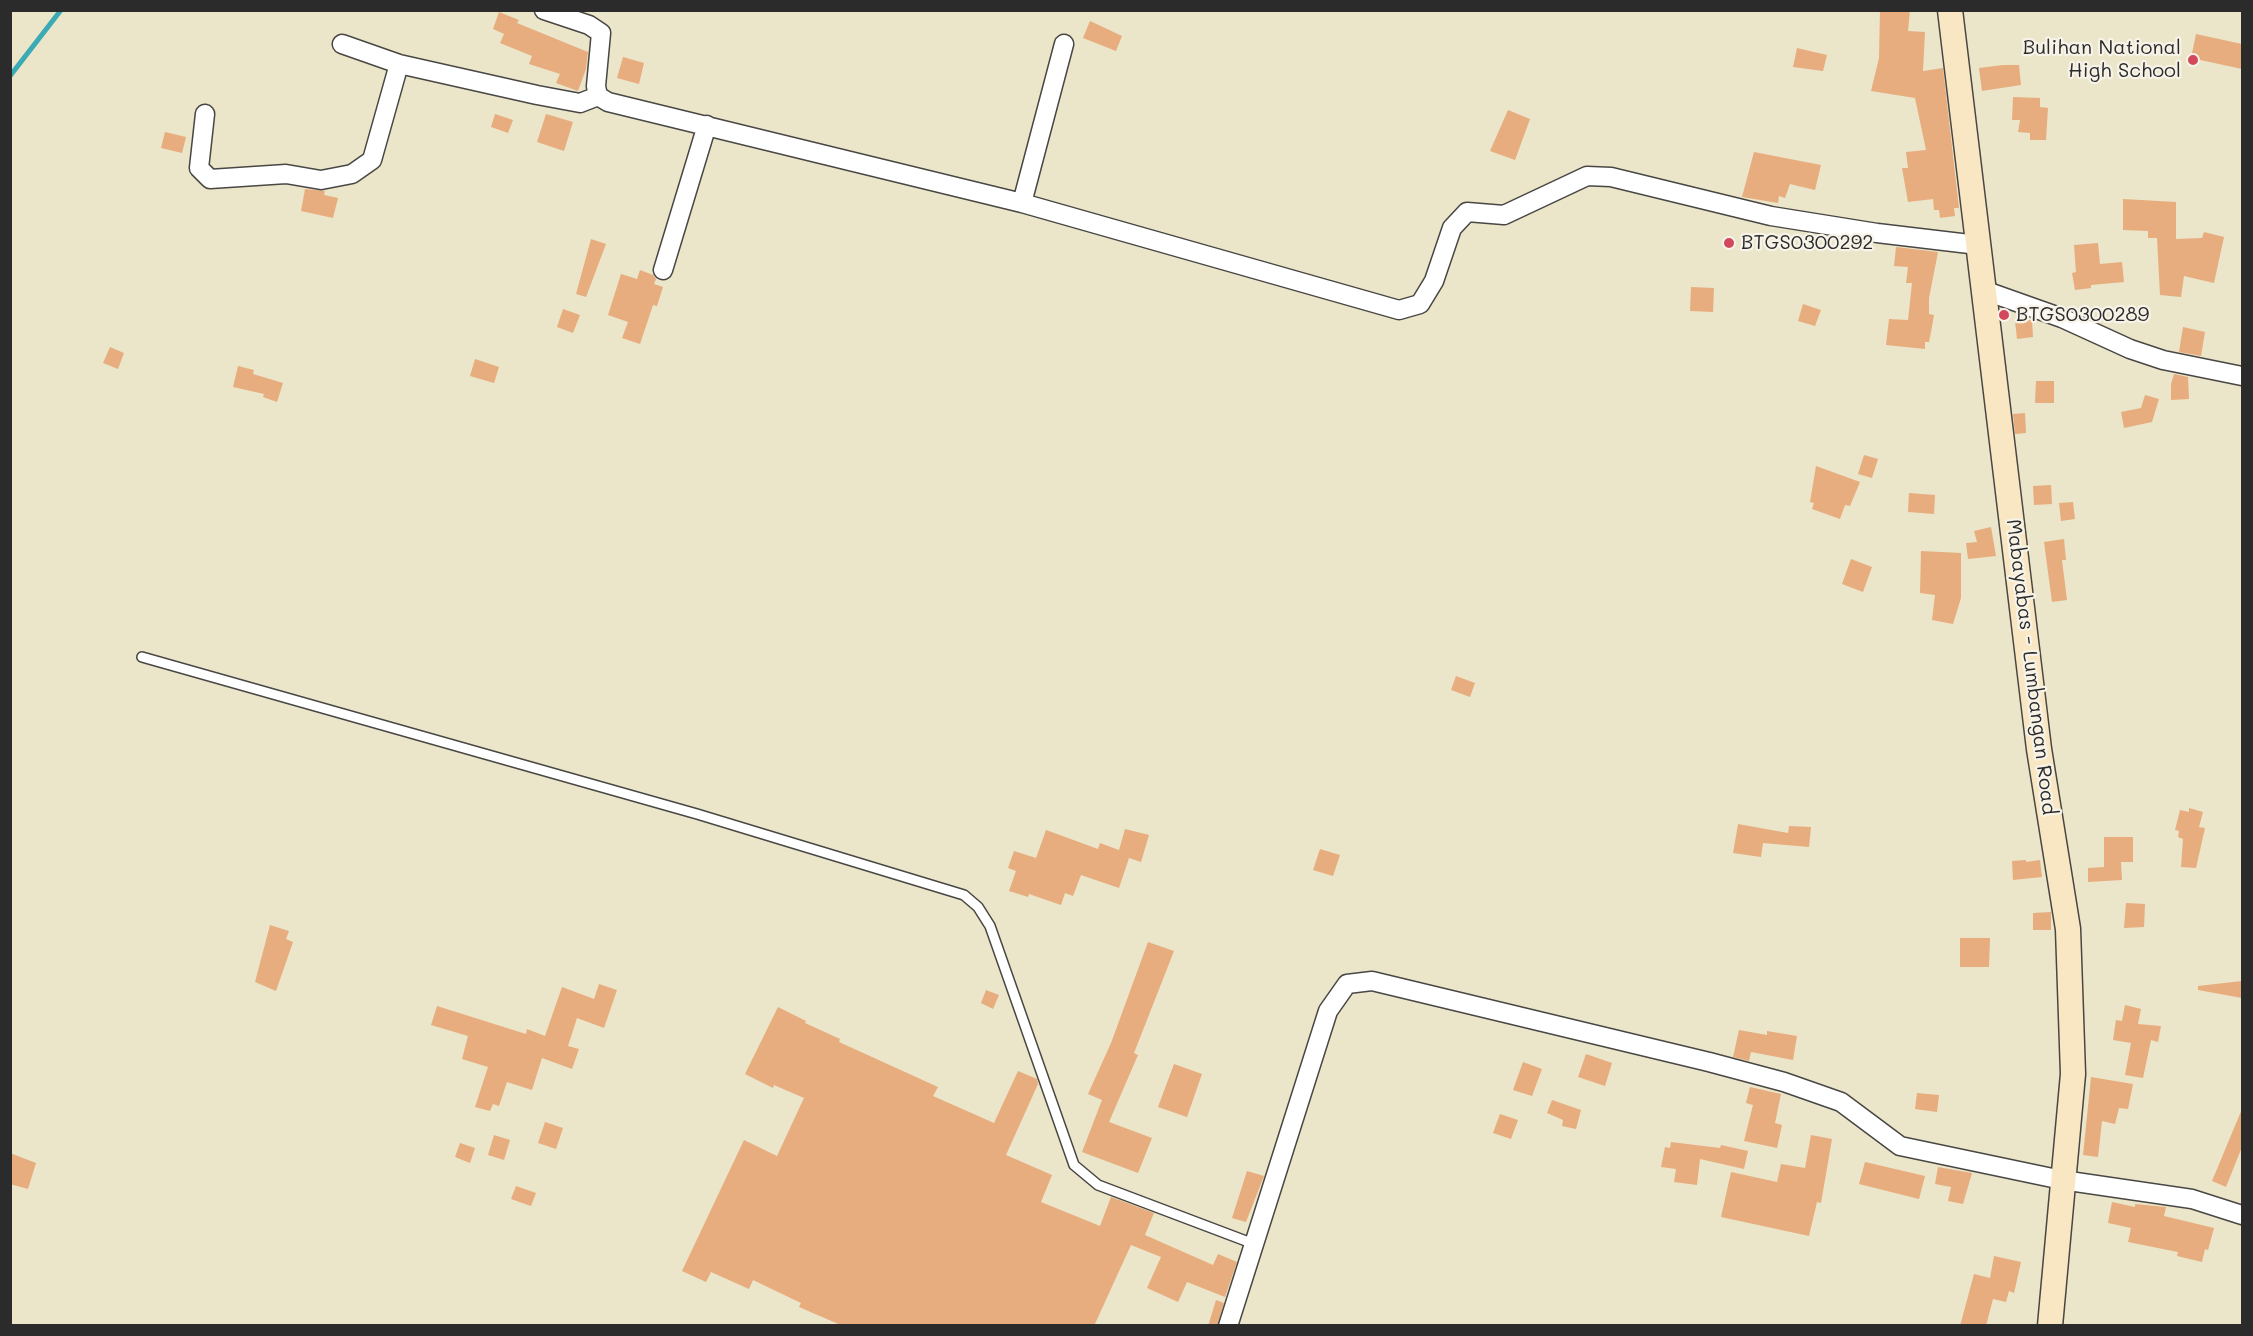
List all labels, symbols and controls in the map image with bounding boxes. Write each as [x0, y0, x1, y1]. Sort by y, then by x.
place label: Bulihan National High School [2023, 36, 2181, 83]
marker: Bulihan National High School [2186, 53, 2200, 67]
place label: BTGS0300292 [1741, 231, 1873, 255]
marker: BTGS0300292 [1722, 236, 1736, 250]
place label: BTGS0300289 [2016, 303, 2149, 327]
marker: BTGS0300289 [1997, 308, 2011, 322]
street label: Mabayabas - Lumbangan Road [2001, 518, 2061, 816]

